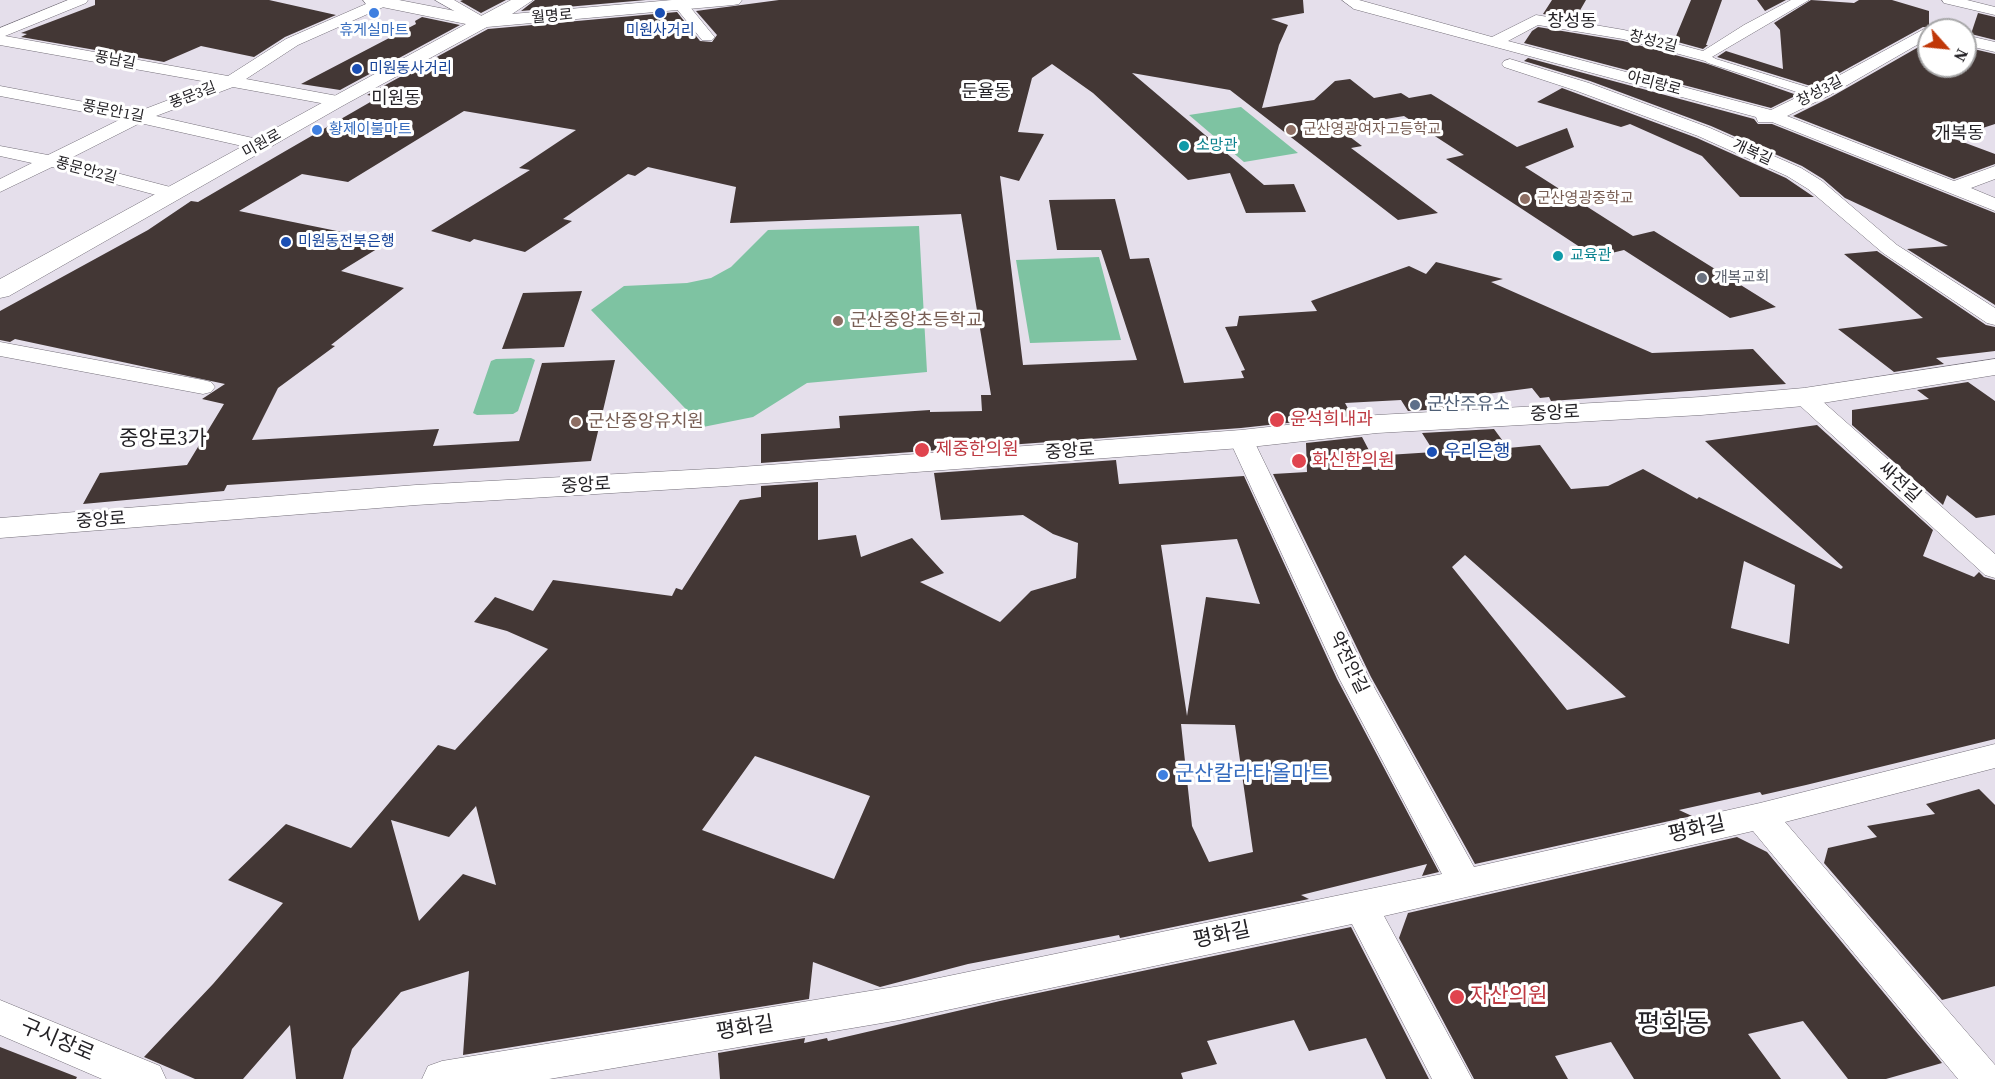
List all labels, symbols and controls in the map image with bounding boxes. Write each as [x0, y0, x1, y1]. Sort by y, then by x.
marker: 휴게실마트 [367, 6, 381, 20]
street label: 월명로 [531, 6, 573, 28]
marker: 미원사거리 [653, 6, 667, 20]
district label: 창성동 [1547, 11, 1597, 33]
north arrow [1917, 18, 1977, 78]
place label: 휴게실마트 [340, 22, 408, 40]
place label: 미원사거리 [626, 22, 694, 40]
street label: 창성2길 [1627, 27, 1679, 57]
text: N [1949, 45, 1974, 65]
street label: 풍남길 [93, 48, 137, 74]
place label: 미원동사거리 [369, 60, 452, 78]
marker: 미원동사거리 [350, 62, 364, 76]
street label: 아리랑로 [1625, 68, 1683, 100]
street label: 창성3길 [1794, 73, 1846, 111]
street label: 풍문3길 [167, 79, 219, 113]
district label: 둔율동 [961, 81, 1011, 103]
district label: 미원동 [371, 88, 421, 110]
street label: 풍문안1길 [81, 97, 145, 127]
place label: 황제이불마트 [329, 121, 412, 139]
place label: 군산영광여자고등학교 [1303, 121, 1441, 139]
marker: 황제이불마트 [310, 123, 324, 137]
marker: 군산영광여자고등학교 [1284, 123, 1298, 137]
district label: 개복동 [1934, 123, 1984, 145]
street label: 미원로 [240, 126, 284, 162]
street label: 개복길 [1729, 136, 1775, 170]
place label: 소망관 [1196, 137, 1237, 155]
marker: 소망관 [1177, 139, 1191, 153]
street label: 풍문안2길 [53, 154, 119, 188]
place label: 군산영광중학교 [1537, 190, 1634, 208]
marker: 군산영광중학교 [1518, 192, 1532, 206]
place label: 미원동전북은행 [298, 233, 395, 251]
marker: 미원동전북은행 [279, 235, 293, 249]
place label: 교육관 [1570, 247, 1611, 265]
marker: 교육관 [1551, 249, 1565, 263]
place label: 개복교회 [1714, 269, 1769, 287]
marker: 개복교회 [1695, 271, 1709, 285]
place label: 군산중앙초등학교 [850, 310, 982, 332]
marker: 군산중앙초등학교 [831, 314, 845, 328]
place label: 군산주유소 [1427, 394, 1510, 416]
marker: 군산주유소 [1408, 398, 1422, 412]
street label: 중앙로 [1530, 402, 1580, 426]
place label: 윤석희내과 [1290, 409, 1373, 431]
place label: 군산중앙유치원 [588, 411, 704, 433]
marker: 윤석희내과 [1268, 411, 1286, 429]
marker: 군산중앙유치원 [569, 415, 583, 429]
district label: 중앙로3가 [119, 427, 207, 453]
place label: 제중한의원 [936, 439, 1019, 461]
street label: 중앙로 [1044, 439, 1096, 465]
marker: 제중한의원 [913, 441, 931, 459]
place label: 우리은행 [1444, 441, 1510, 463]
marker: 우리은행 [1425, 445, 1439, 459]
place label: 화신한의원 [1312, 450, 1395, 472]
marker: 화신한의원 [1290, 452, 1308, 470]
street label: 싸전길 [1873, 458, 1925, 508]
street label: 중앙로 [561, 474, 611, 498]
street label: 중앙로 [75, 508, 127, 534]
street label: 약전안길 [1324, 628, 1372, 698]
place label: 군산칼라타올마트 [1175, 762, 1330, 788]
marker: 군산칼라타올마트 [1156, 768, 1170, 782]
street label: 평화길 [1666, 811, 1728, 849]
street label: 평화길 [1191, 918, 1253, 954]
place label: 자산의원 [1470, 984, 1547, 1010]
marker: 자산의원 [1448, 988, 1466, 1006]
district label: 평화동 [1637, 1009, 1709, 1041]
street label: 평화길 [714, 1012, 776, 1046]
street label: 구시장로 [17, 1014, 97, 1068]

